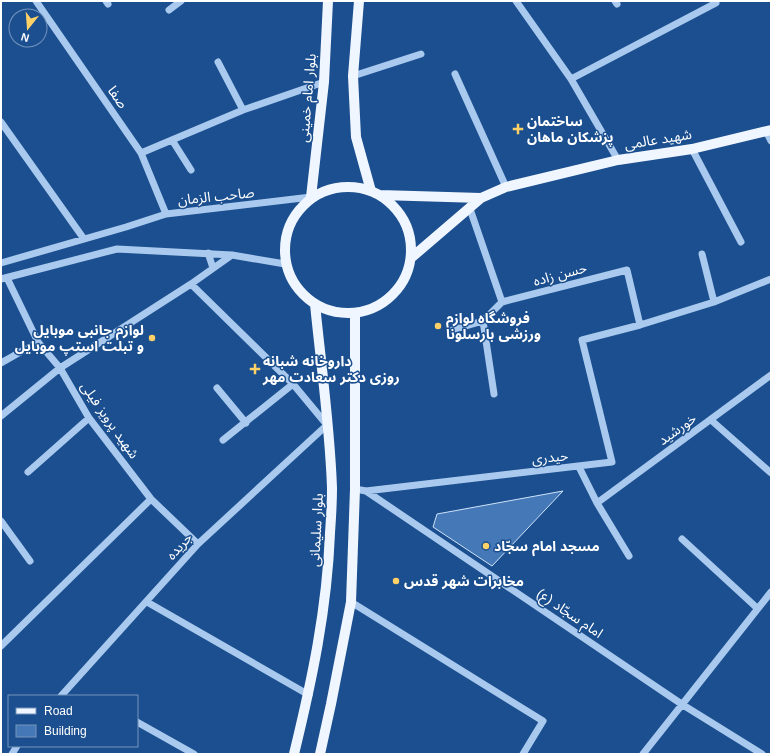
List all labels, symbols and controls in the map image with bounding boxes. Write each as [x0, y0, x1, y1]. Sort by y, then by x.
north arrow [8, 8, 48, 48]
text: N [19, 31, 31, 44]
street label: بلوار امام خمینی [295, 53, 322, 143]
street label: صفا [105, 83, 132, 112]
place label: ساختمان پزشکان ماهان [527, 113, 613, 147]
marker: ساختمان پزشکان ماهان [512, 123, 524, 135]
street label: شهید عالمی [623, 126, 693, 153]
street label: صاحب الزمان [177, 184, 256, 209]
street label: حسن زاده [531, 259, 589, 290]
place label: فروشگاه لوازم ورزشی بارسلونا [446, 310, 541, 343]
marker: فروشگاه لوازم ورزشی بارسلونا [433, 321, 443, 331]
place label: لوازم جانبی موبایل و تبلت استپ موبایل [15, 322, 144, 356]
marker: لوازم جانبی موبایل و تبلت استپ موبایل [147, 333, 157, 343]
place label: داروخانه شبانه روزی دکتر سعادت مهر [262, 353, 400, 386]
marker: داروخانه شبانه روزی دکتر سعادت مهر [250, 364, 260, 374]
street label: شهید پرویز فیلی [76, 378, 142, 463]
street label: خورشید [655, 410, 700, 449]
street label: حیدری [531, 447, 569, 468]
street label: بلوار سلیمانی [306, 493, 327, 567]
street label: جریده [163, 529, 196, 563]
place label: مسجد امام سجّاد [494, 538, 600, 557]
marker: مسجد امام سجّاد [481, 541, 491, 551]
place label: مخابرات شهر قدس [404, 573, 524, 590]
marker: مخابرات شهر قدس [391, 576, 401, 586]
street label: امام سجّاد (ع) [532, 585, 606, 643]
legend [8, 695, 138, 747]
text: Road [44, 704, 73, 718]
text: Building [44, 724, 87, 738]

